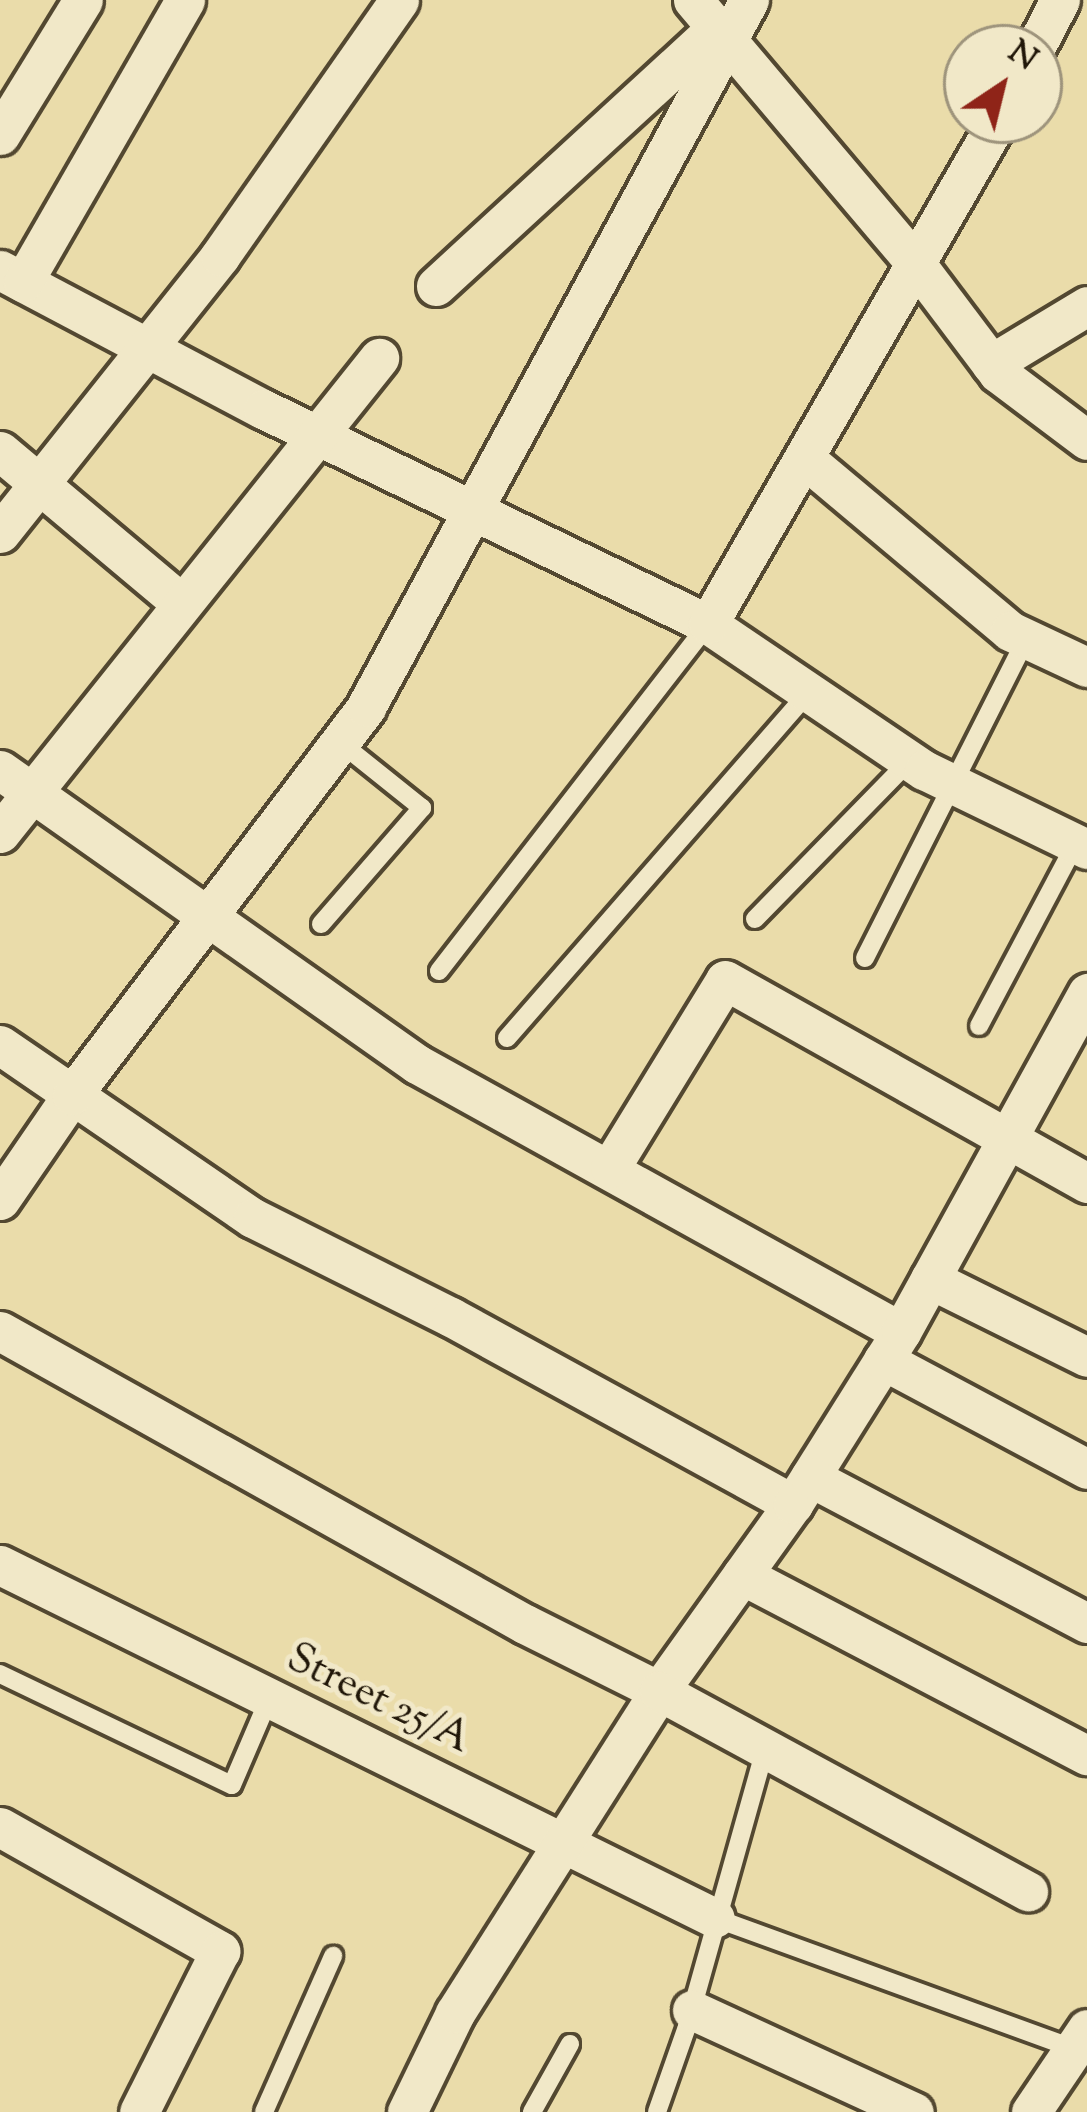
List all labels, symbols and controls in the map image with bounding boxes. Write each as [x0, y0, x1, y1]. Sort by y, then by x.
north arrow [943, 24, 1063, 144]
text: N [997, 30, 1046, 84]
street label: Street 25/A [278, 1634, 478, 1766]

